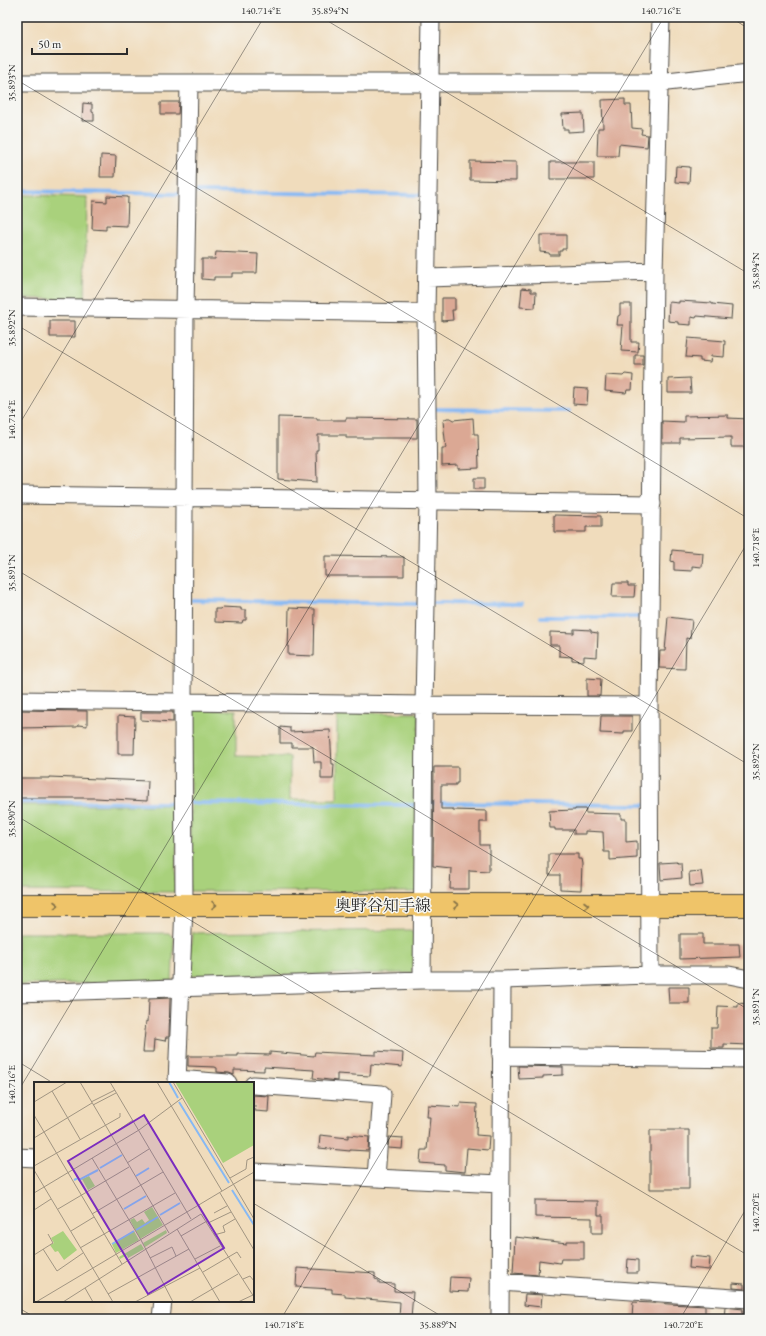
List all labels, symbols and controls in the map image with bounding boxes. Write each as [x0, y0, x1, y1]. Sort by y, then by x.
text: 140.714°E [241, 4, 281, 17]
text: 35.894°N [311, 4, 349, 17]
text: 140.716°E [641, 4, 681, 17]
scale bar [32, 30, 127, 56]
text: 50 m [38, 36, 62, 52]
text: 35.893°N [5, 64, 18, 102]
text: 35.894°N [749, 252, 762, 290]
text: 35.892°N [5, 309, 18, 347]
text: 140.714°E [5, 400, 18, 440]
text: 140.718°E [749, 528, 762, 568]
text: 35.891°N [5, 554, 18, 592]
text: 35.892°N [749, 743, 762, 781]
text: 35.890°N [5, 800, 18, 838]
street label: 奥野谷知手線 [335, 895, 431, 916]
one-way arrow [53, 901, 59, 909]
one-way arrow [211, 901, 217, 909]
one-way arrow [453, 901, 459, 909]
one-way arrow [583, 901, 589, 909]
text: 35.891°N [749, 988, 762, 1026]
text: 140.716°E [5, 1065, 18, 1105]
inset map [34, 1082, 254, 1302]
text: 140.720°E [749, 1193, 762, 1233]
text: 140.718°E [264, 1318, 304, 1331]
text: 35.889°N [419, 1318, 457, 1331]
text: 140.720°E [663, 1318, 703, 1331]

